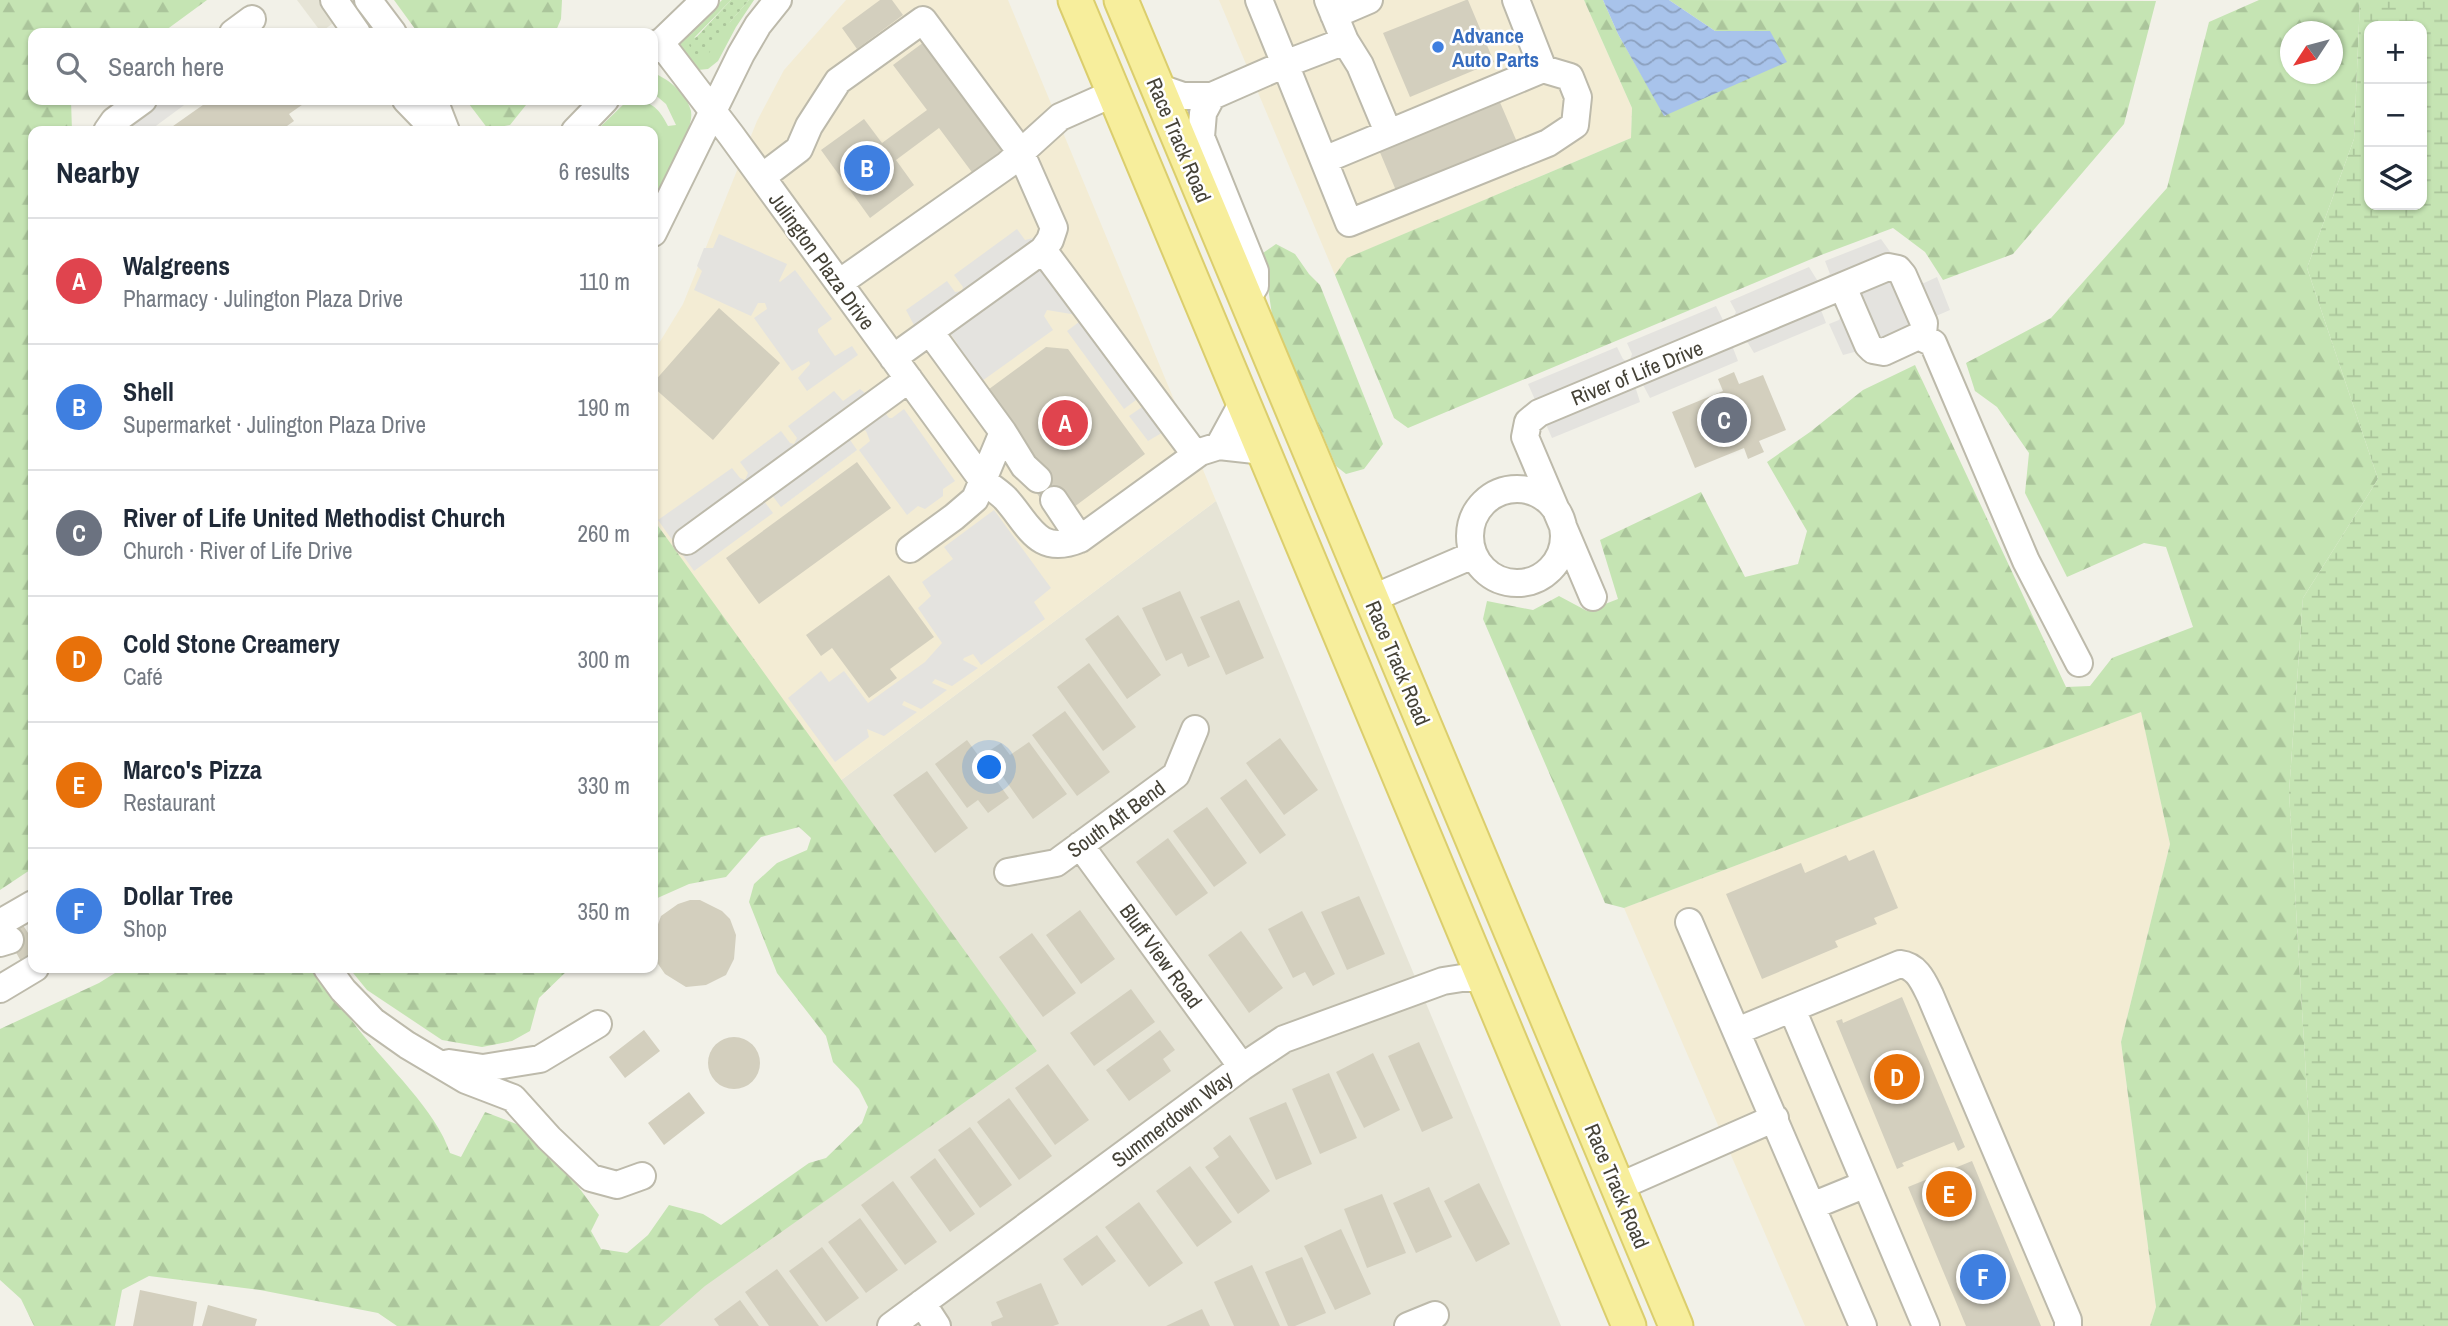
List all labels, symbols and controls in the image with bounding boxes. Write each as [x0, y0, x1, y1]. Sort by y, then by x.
place label: Advance Auto Parts [1452, 21, 1539, 74]
north arrow [2280, 21, 2343, 84]
map controls [2364, 21, 2427, 210]
button: + [2364, 21, 2427, 84]
search box [28, 28, 658, 105]
marker: Advance Auto Parts [1430, 39, 1446, 55]
icon: search [52, 48, 90, 86]
text: Search here [108, 49, 224, 84]
street label: Race Track Road [1140, 73, 1218, 207]
button: − [2364, 84, 2427, 147]
pin: B [844, 142, 890, 194]
button: layers [2364, 147, 2427, 210]
text: Nearby [56, 152, 139, 192]
text: 6 results [559, 156, 630, 187]
street label: Julington Plaza Drive [762, 186, 882, 336]
text: Walgreens [123, 248, 230, 283]
text: A [72, 266, 86, 297]
text: 110 m [579, 266, 630, 297]
text: Pharmacy · Julington Plaza Drive [123, 283, 403, 314]
street label: River of Life Drive [1567, 333, 1707, 413]
text: Shell [123, 374, 174, 409]
text: B [72, 392, 86, 423]
text: 190 m [578, 392, 630, 423]
pin: C [1701, 394, 1747, 446]
pin: A [1042, 397, 1088, 449]
text: Supermarket · Julington Plaza Drive [123, 409, 426, 440]
text: River of Life United Methodist Church [123, 500, 506, 535]
text: C [72, 518, 86, 549]
text: 260 m [578, 518, 630, 549]
text: Church · River of Life Drive [123, 535, 353, 566]
street label: Race Track Road [1359, 596, 1437, 730]
text: Cold Stone Creamery [123, 626, 340, 661]
text: D [72, 644, 86, 675]
text: 300 m [578, 644, 630, 675]
text: Café [123, 661, 163, 692]
your location [972, 750, 1006, 784]
text: Marco's Pizza [123, 752, 262, 787]
text: E [73, 770, 85, 801]
text: 330 m [578, 770, 630, 801]
street label: South Aft Bend [1061, 773, 1171, 865]
text: Restaurant [123, 787, 215, 818]
text: Dollar Tree [123, 878, 233, 913]
text: F [73, 896, 85, 927]
text: 350 m [578, 896, 630, 927]
street label: Bluff View Road [1113, 898, 1209, 1014]
text: Shop [123, 913, 167, 944]
pin: D [1874, 1051, 1920, 1103]
street label: Summerdown Way [1105, 1064, 1239, 1174]
street label: Race Track Road [1578, 1119, 1656, 1253]
pin: E [1926, 1168, 1972, 1220]
pin: F [1960, 1251, 2006, 1303]

